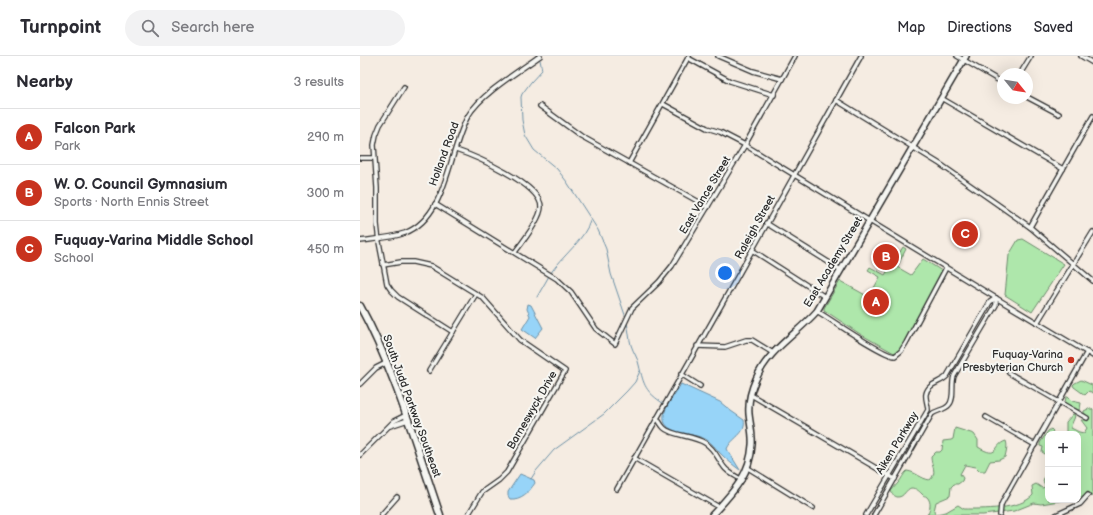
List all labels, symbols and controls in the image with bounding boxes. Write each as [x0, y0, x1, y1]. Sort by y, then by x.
search box [125, 10, 405, 46]
text: Turnpoint [20, 16, 101, 39]
icon: search [139, 17, 161, 39]
text: Search here [171, 18, 254, 37]
text: Map [897, 19, 925, 36]
text: Directions [947, 19, 1012, 36]
text: Saved [1034, 19, 1073, 36]
north arrow [997, 68, 1033, 104]
text: Nearby [16, 72, 73, 92]
text: 3 results [293, 74, 344, 90]
text: Falcon Park [54, 119, 135, 138]
street label: Holland Road [426, 120, 462, 188]
text: A [25, 129, 33, 145]
text: 290 m [307, 129, 344, 145]
text: Park [54, 138, 80, 154]
street label: East Vance Street [677, 153, 734, 236]
text: W. O. Council Gymnasium [54, 175, 227, 194]
text: B [24, 185, 34, 201]
text: 300 m [306, 185, 344, 201]
street label: Raleigh Street [732, 192, 778, 261]
text: Sports · North Ennis Street [54, 194, 209, 210]
street label: East Academy Street [801, 214, 865, 309]
pin: C [952, 219, 978, 249]
text: Fuquay-Varina Middle School [54, 231, 253, 250]
text: C [24, 241, 34, 257]
text: 450 m [307, 241, 344, 257]
pin: B [873, 242, 899, 272]
text: School [54, 250, 94, 266]
your location [715, 263, 735, 283]
pin: A [863, 287, 889, 317]
street label: South Judd Parkway Southeast [380, 333, 444, 480]
place label: Fuquay-Varina Presbyterian Church [962, 348, 1063, 374]
marker: Fuquay-Varina Presbyterian Church [1066, 355, 1076, 365]
street label: Barneswyck Drive [504, 368, 560, 451]
street label: Aiken Parkway [873, 409, 921, 477]
map controls [1045, 431, 1081, 503]
button: + [1045, 431, 1081, 467]
button: − [1045, 467, 1081, 503]

